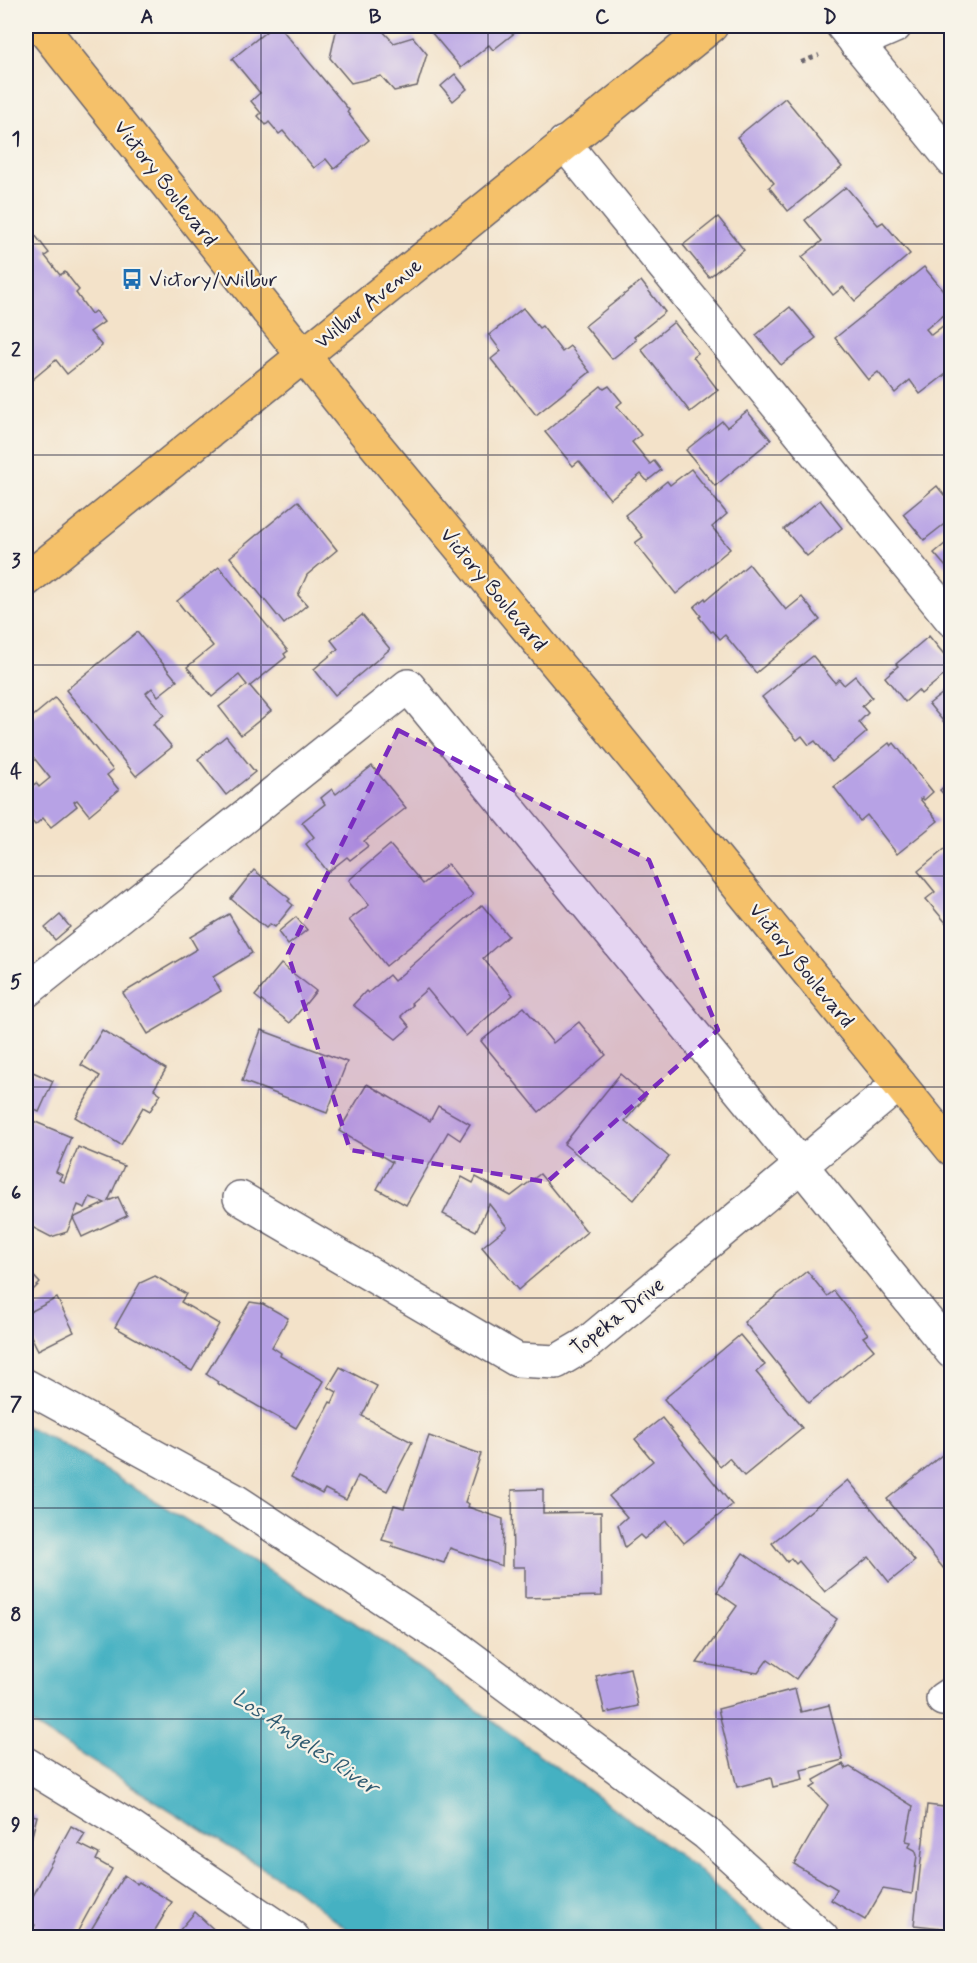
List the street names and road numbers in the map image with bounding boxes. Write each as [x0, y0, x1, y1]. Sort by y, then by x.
street label: Victory Boulevard [107, 115, 224, 253]
street label: Wilbur Avenue [309, 252, 428, 356]
street label: Victory Boulevard [433, 522, 553, 657]
street label: Victory Boulevard [742, 897, 860, 1034]
street label: Topeka Drive [565, 1271, 671, 1362]

